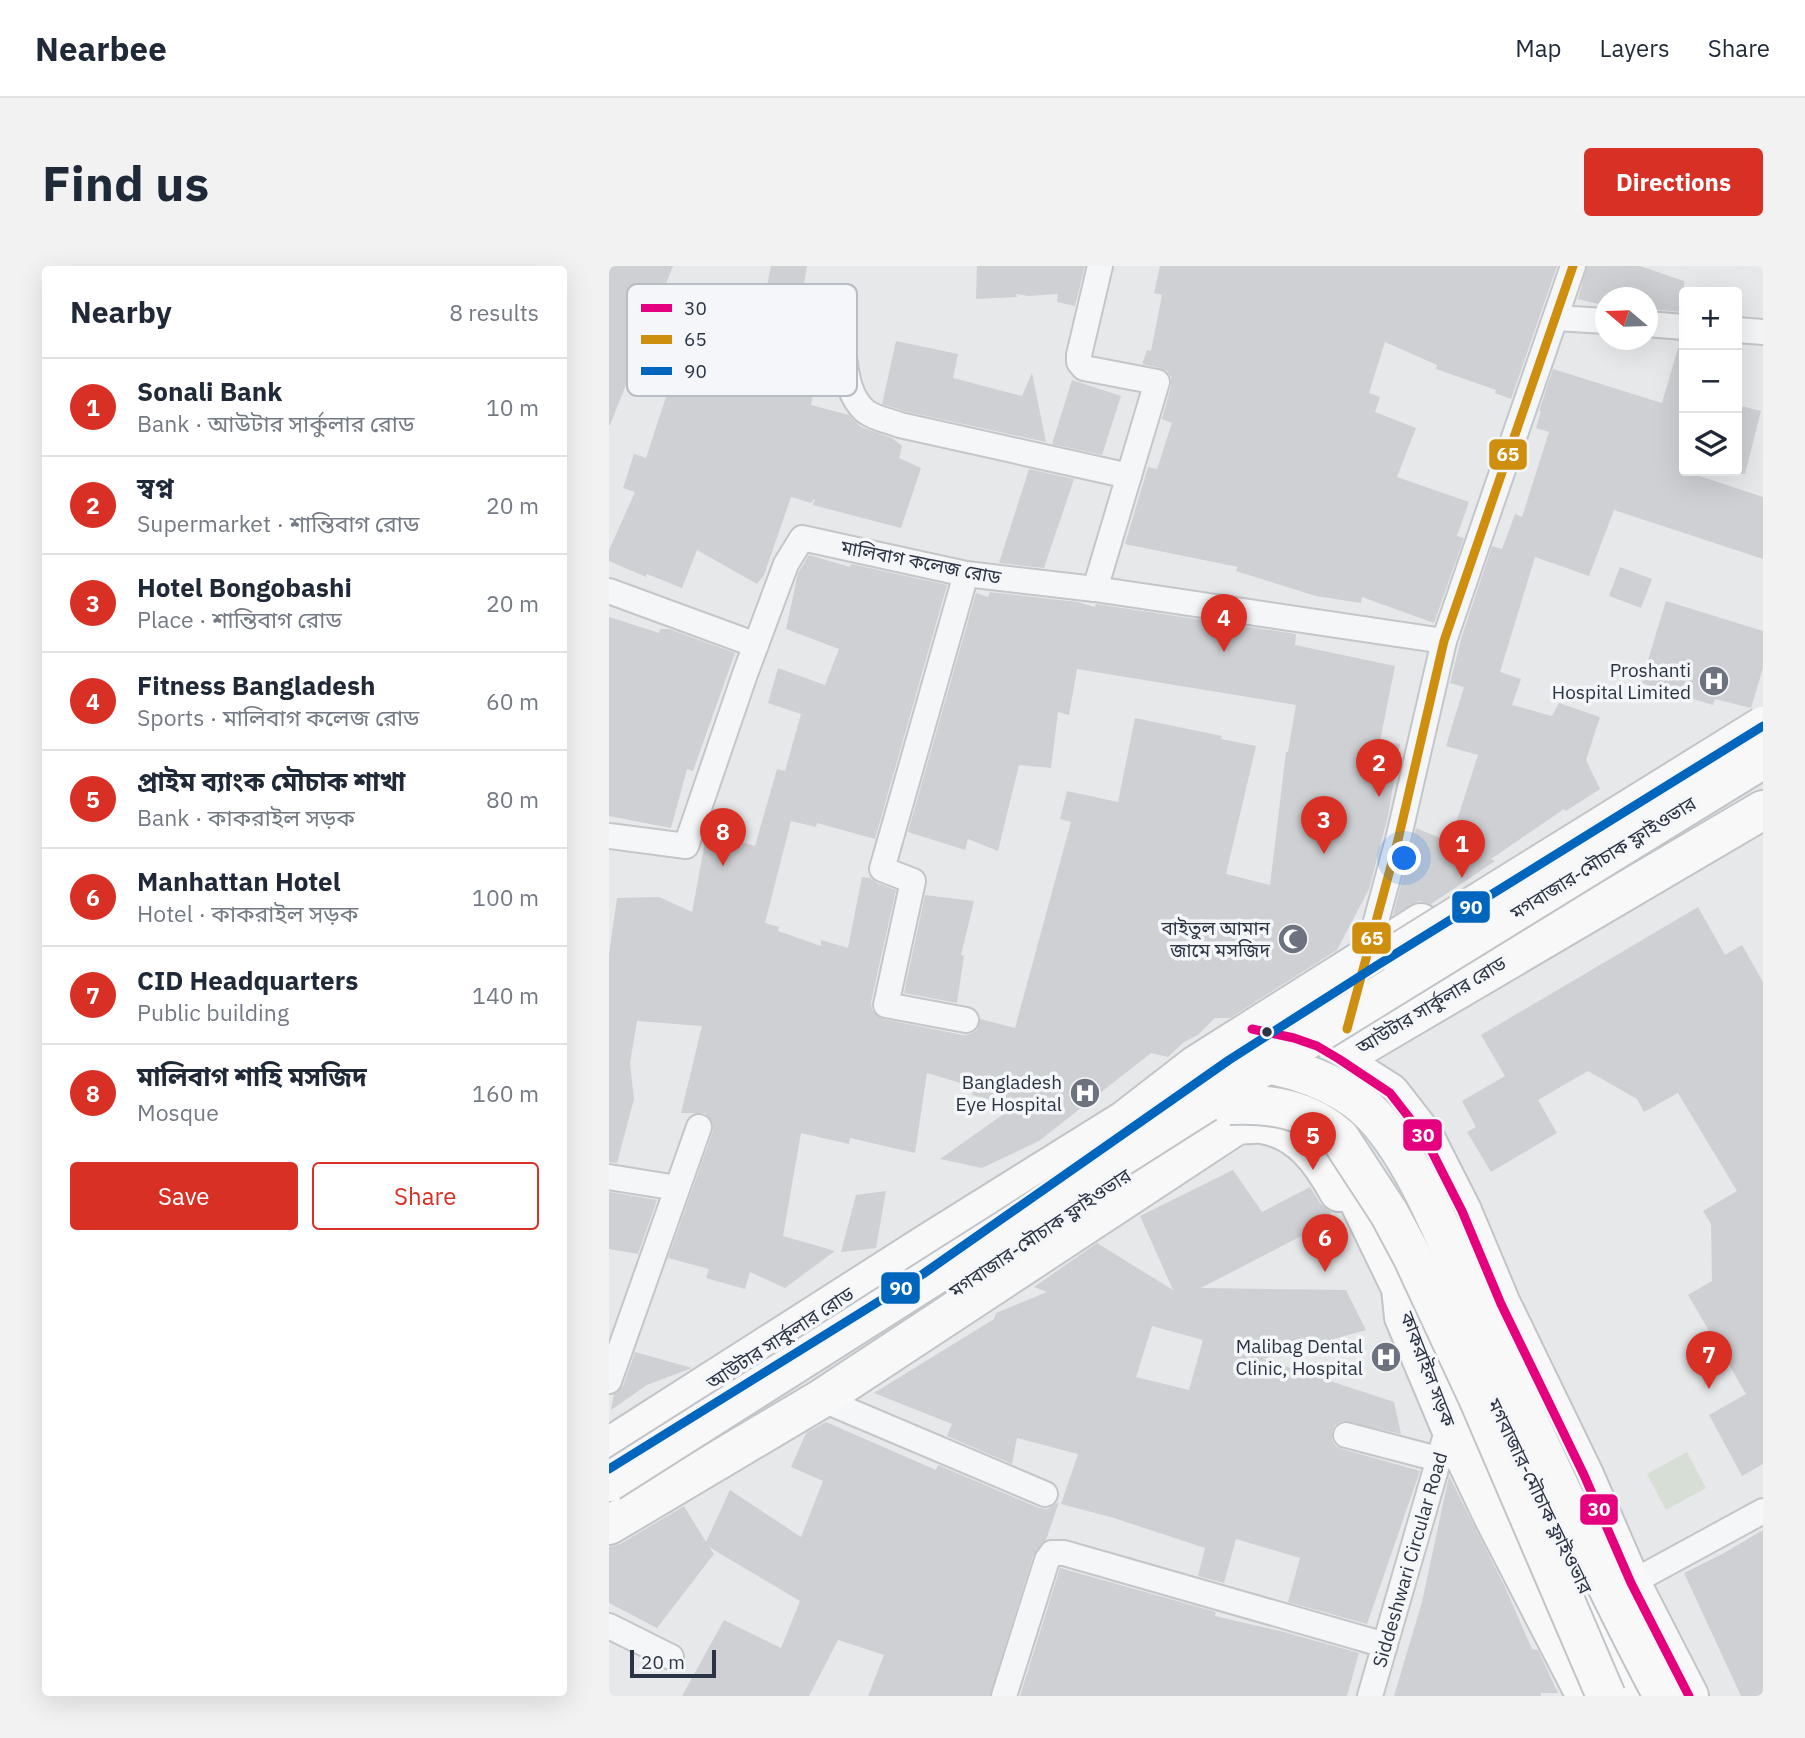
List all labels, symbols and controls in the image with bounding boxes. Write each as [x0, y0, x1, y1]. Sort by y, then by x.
text: Nearbee [35, 27, 167, 70]
text: Map [1515, 32, 1562, 64]
text: Layers [1600, 32, 1670, 64]
text: Share [1708, 32, 1770, 64]
button: Directions [1584, 148, 1763, 216]
text: Find us [42, 151, 209, 214]
legend [627, 284, 857, 396]
north arrow [1595, 287, 1658, 350]
map controls [1679, 287, 1742, 476]
button: + [1679, 287, 1742, 350]
text: Nearby [70, 292, 172, 331]
text: 30 [684, 296, 707, 320]
text: 8 results [449, 297, 539, 327]
text: 65 [684, 327, 707, 351]
button: − [1679, 350, 1742, 413]
text: 90 [684, 359, 707, 383]
text: Sonali Bank [137, 374, 282, 408]
text: 1 [86, 392, 100, 422]
text: 10 m [486, 392, 539, 422]
text: Bank · আউটার সার্কুলার রোড [137, 408, 414, 438]
button: layers [1679, 413, 1742, 476]
line badge: 65 [1488, 438, 1528, 471]
text: 65 [1497, 442, 1519, 466]
text: স্বপ্ন [137, 470, 174, 504]
text: 2 [86, 490, 100, 520]
text: 20 m [486, 490, 539, 520]
text: Supermarket · শান্তিবাগ রোড [137, 508, 419, 538]
street label: মালিবাগ কলেজ রোড [838, 535, 1003, 589]
text: Hotel Bongobashi [137, 570, 352, 604]
text: 3 [86, 588, 100, 618]
text: 20 m [486, 588, 539, 618]
pin: 4 [1201, 594, 1247, 652]
text: Place · শান্তিবাগ রোড [137, 604, 342, 634]
place label: Proshanti Hospital Limited [1552, 658, 1691, 704]
hospital icon: Proshanti Hospital Limited [1697, 664, 1731, 698]
text: Fitness Bangladesh [137, 668, 376, 702]
text: 4 [86, 686, 100, 716]
text: 60 m [486, 686, 539, 716]
text: Sports · মালিবাগ কলেজ রোড [137, 702, 419, 732]
pin: 2 [1356, 739, 1402, 797]
text: প্রাইম ব্যাংক মৌচাক শাখা [137, 764, 405, 798]
text: 5 [86, 784, 100, 814]
text: 80 m [486, 784, 539, 814]
street label: মগবাজার-মৌচাক ফ্লাইওভার [1505, 791, 1701, 925]
pin: 3 [1301, 796, 1347, 854]
text: Bank · কাকরাইল সড়ক [137, 802, 355, 832]
pin: 8 [700, 808, 746, 866]
pin: 1 [1439, 820, 1485, 878]
your location [1387, 841, 1421, 875]
text: Manhattan Hotel [137, 864, 341, 898]
text: 6 [86, 882, 100, 912]
text: 100 m [472, 882, 539, 912]
line badge: 90 [1451, 890, 1491, 924]
text: 90 [1460, 895, 1482, 919]
text: Hotel · কাকরাইল সড়ক [137, 898, 358, 928]
place label: বাইতুল আমান জামে মসজিদ [1161, 916, 1271, 962]
line badge: 65 [1351, 921, 1392, 955]
mosque icon: বাইতুল আমান জামে মসজিদ [1276, 922, 1310, 956]
text: 65 [1361, 926, 1383, 950]
street label: আউটার সার্কুলার রোড [1351, 951, 1511, 1060]
text: CID Headquarters [137, 963, 358, 997]
text: 7 [86, 980, 100, 1010]
text: 140 m [472, 980, 539, 1010]
text: Public building [137, 997, 289, 1027]
unlabelled marker [1260, 1025, 1274, 1039]
text: মালিবাগ শাহি মসজিদ [137, 1059, 367, 1093]
place label: Bangladesh Eye Hospital [956, 1070, 1062, 1116]
hospital icon: Bangladesh Eye Hospital [1068, 1076, 1102, 1110]
text: 8 [86, 1078, 100, 1108]
text: 160 m [472, 1078, 539, 1108]
text: Mosque [137, 1097, 219, 1127]
pin: 5 [1290, 1112, 1336, 1170]
line badge: 30 [1402, 1118, 1443, 1152]
text: 30 [1412, 1123, 1434, 1147]
button: Save [70, 1162, 298, 1230]
button: Share [312, 1162, 539, 1230]
street label: মগবাজার-মৌচাক ফ্লাইওভার [944, 1163, 1136, 1303]
pin: 6 [1302, 1214, 1348, 1272]
line badge: 90 [880, 1271, 921, 1305]
text: 90 [890, 1276, 912, 1300]
street label: আউটার সার্কুলার রোড [701, 1281, 858, 1395]
street label: কাকরাইল সড়ক [1395, 1307, 1461, 1431]
pin: 7 [1686, 1331, 1732, 1389]
place label: Malibag Dental Clinic, Hospital [1235, 1334, 1363, 1380]
hospital icon: Malibag Dental Clinic, Hospital [1369, 1340, 1403, 1374]
street label: মগবাজার-মৌচাক ফ্লাইওভার [1482, 1394, 1598, 1598]
street label: Siddeshwari Circular Road [1367, 1449, 1452, 1670]
line badge: 30 [1579, 1493, 1619, 1526]
text: 30 [1588, 1497, 1610, 1521]
scale bar [630, 1647, 716, 1679]
text: 20 m [641, 1650, 685, 1674]

